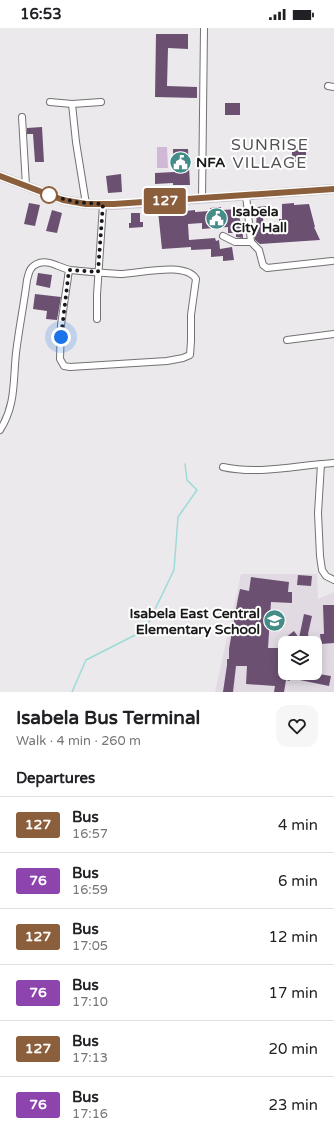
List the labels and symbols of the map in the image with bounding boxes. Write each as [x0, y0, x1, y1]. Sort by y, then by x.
district label: SUNRISE VILLAGE [231, 135, 309, 173]
public building icon: NFA [168, 149, 194, 175]
place label: NFA [196, 154, 226, 171]
unlabelled marker [40, 186, 58, 204]
line badge: 127 [142, 188, 188, 214]
place label: Isabela City Hall [232, 203, 287, 236]
public building icon: Isabela City Hall [204, 206, 230, 232]
your location [51, 327, 71, 347]
place label: Isabela East Central Elementary School [130, 605, 260, 638]
school or university icon: Isabela East Central Elementary School [262, 608, 288, 634]

